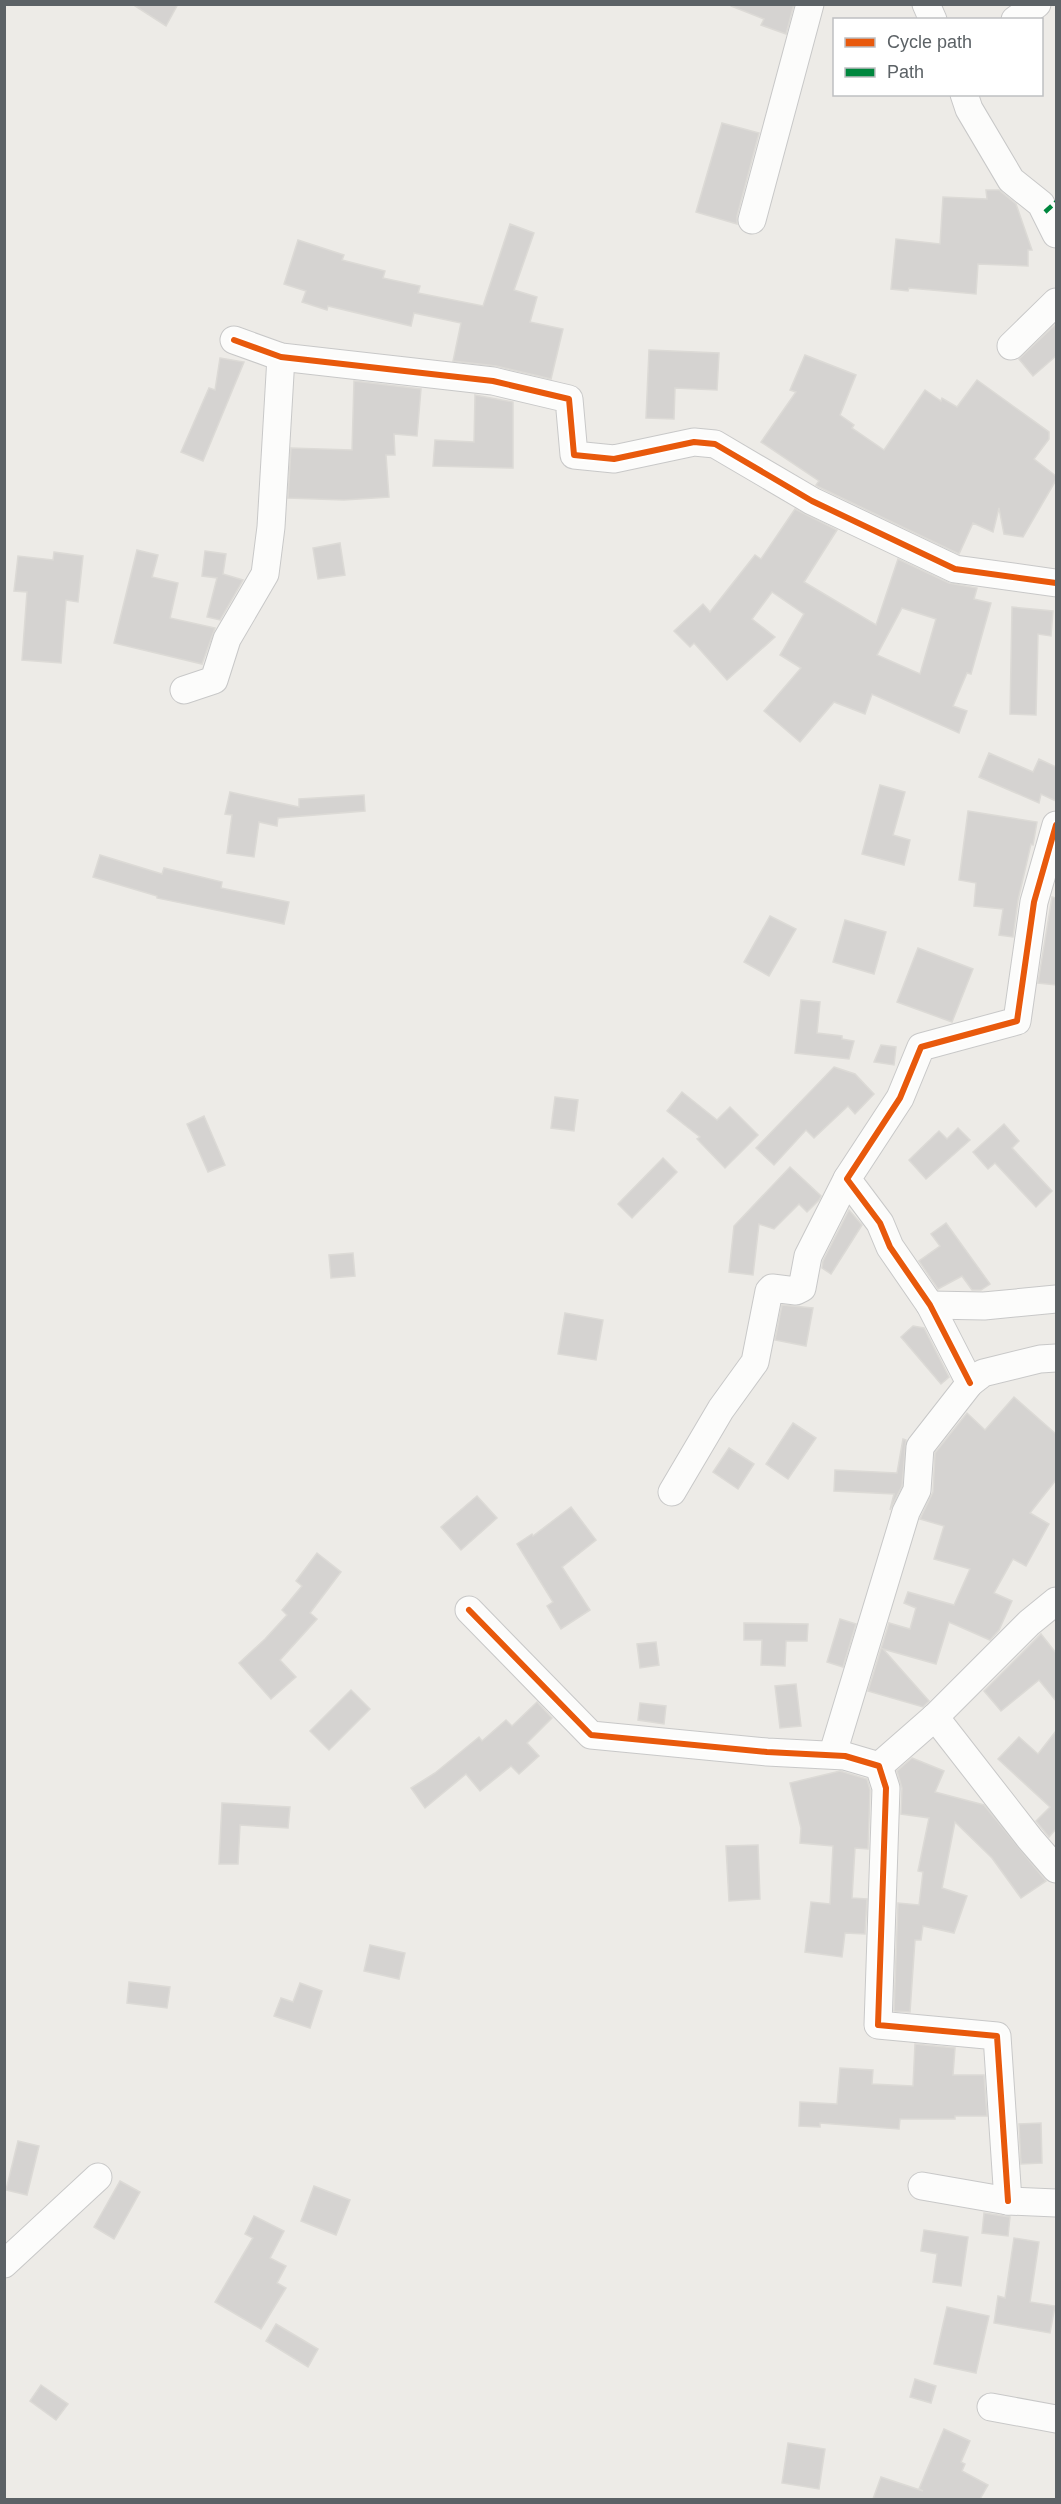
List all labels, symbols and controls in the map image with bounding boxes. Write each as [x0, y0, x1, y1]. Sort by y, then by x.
legend [833, 18, 1043, 96]
text: Cycle path [887, 32, 972, 52]
text: Path [887, 62, 924, 82]

